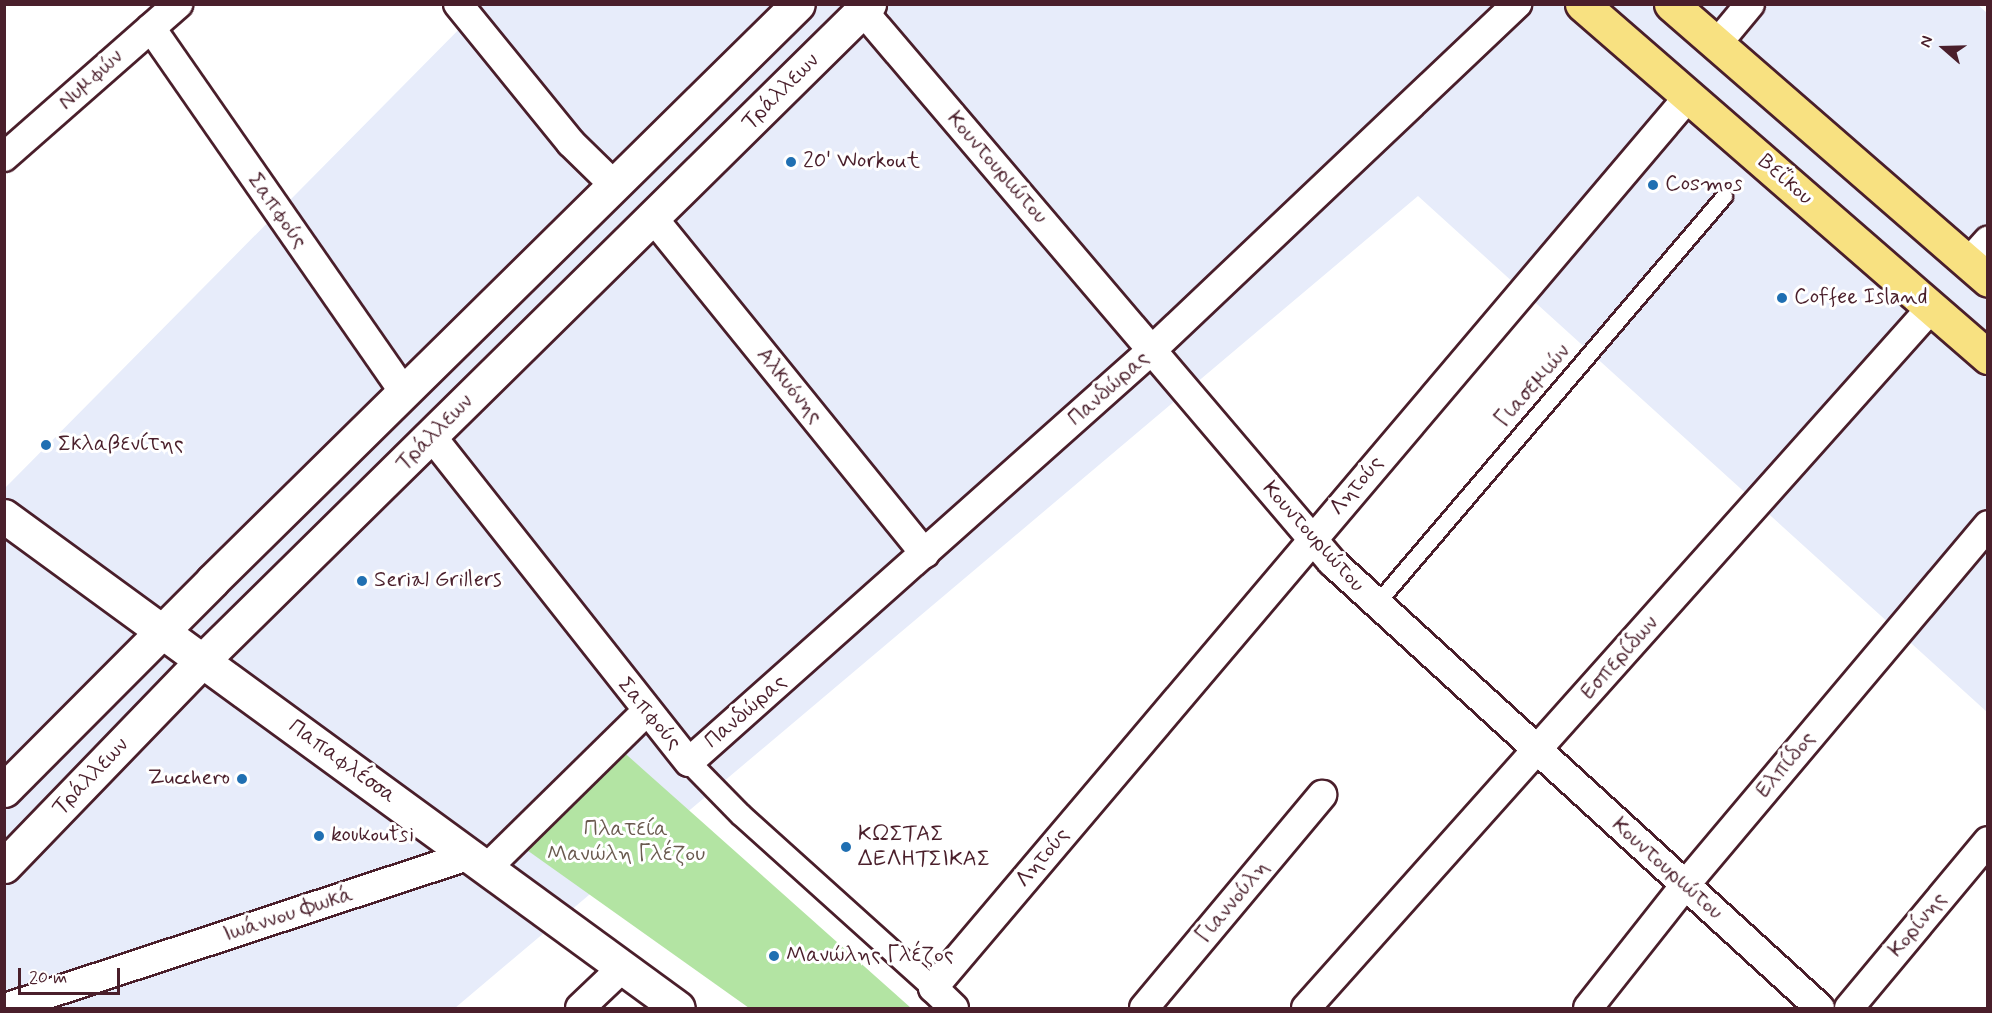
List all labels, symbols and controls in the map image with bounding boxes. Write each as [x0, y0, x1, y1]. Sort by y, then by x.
north arrow [1914, 18, 1974, 78]
text: N [1915, 33, 1938, 50]
street label: Νυμφών [53, 44, 129, 116]
street label: Τράλλεων [737, 48, 825, 136]
street label: Κουντουριώτου [941, 106, 1053, 230]
place label: 20' Workout [803, 149, 920, 175]
street label: Βεΐκου [1752, 149, 1818, 211]
marker: 20' Workout [784, 155, 798, 169]
street label: Σαπφούς [241, 168, 313, 254]
place label: Cosmos [1665, 172, 1742, 198]
marker: Cosmos [1646, 178, 1660, 192]
place label: Coffee Island [1794, 285, 1928, 311]
marker: Coffee Island [1775, 291, 1789, 305]
street label: Γιασεμιών [1490, 339, 1576, 433]
street label: Αλκυόνης [750, 343, 828, 429]
street label: Πανδώρας [1063, 346, 1155, 432]
street label: Τράλλεων [391, 389, 479, 477]
place label: Σκλαβενίτης [58, 432, 184, 458]
marker: Σκλαβενίτης [39, 438, 53, 452]
street label: Λητούς [1324, 451, 1390, 521]
street label: Κουντουριώτου [1256, 476, 1370, 598]
place label: Serial Grillers [374, 568, 502, 594]
marker: Serial Grillers [355, 574, 369, 588]
street label: Εσπερίδων [1576, 611, 1664, 705]
street label: Πανδώρας [700, 669, 792, 755]
street label: Σαπφούς [611, 673, 687, 755]
street label: Παπαφλέσσα [283, 714, 401, 810]
street label: Ελπίδος [1751, 726, 1821, 804]
street label: Τράλλεων [47, 733, 135, 821]
place label: Zucchero [148, 766, 230, 792]
marker: Zucchero [235, 772, 249, 786]
street label: Κουντουριώτου [1606, 812, 1728, 926]
park label: Πλατεία Μανώλη Γλέζου [547, 816, 705, 867]
place label: ΚΩΣΤΑΣ ΔΕΛΗΤΣΙΚΑΣ [858, 821, 990, 872]
place label: koukoutsi [331, 823, 414, 849]
street label: Λητούς [1010, 823, 1076, 893]
marker: koukoutsi [312, 829, 326, 843]
marker: ΚΩΣΤΑΣ ΔΕΛΗΤΣΙΚΑΣ [839, 840, 853, 854]
street label: Γιαννούλη [1191, 855, 1275, 949]
street label: Ιωάννου Φωκά [220, 882, 356, 948]
street label: Κορίνης [1883, 887, 1953, 963]
place label: Μανώλης Γλέζος [786, 943, 954, 969]
marker: Μανώλης Γλέζος [767, 949, 781, 963]
scale bar [21, 956, 123, 994]
text: 20 m [29, 966, 67, 990]

